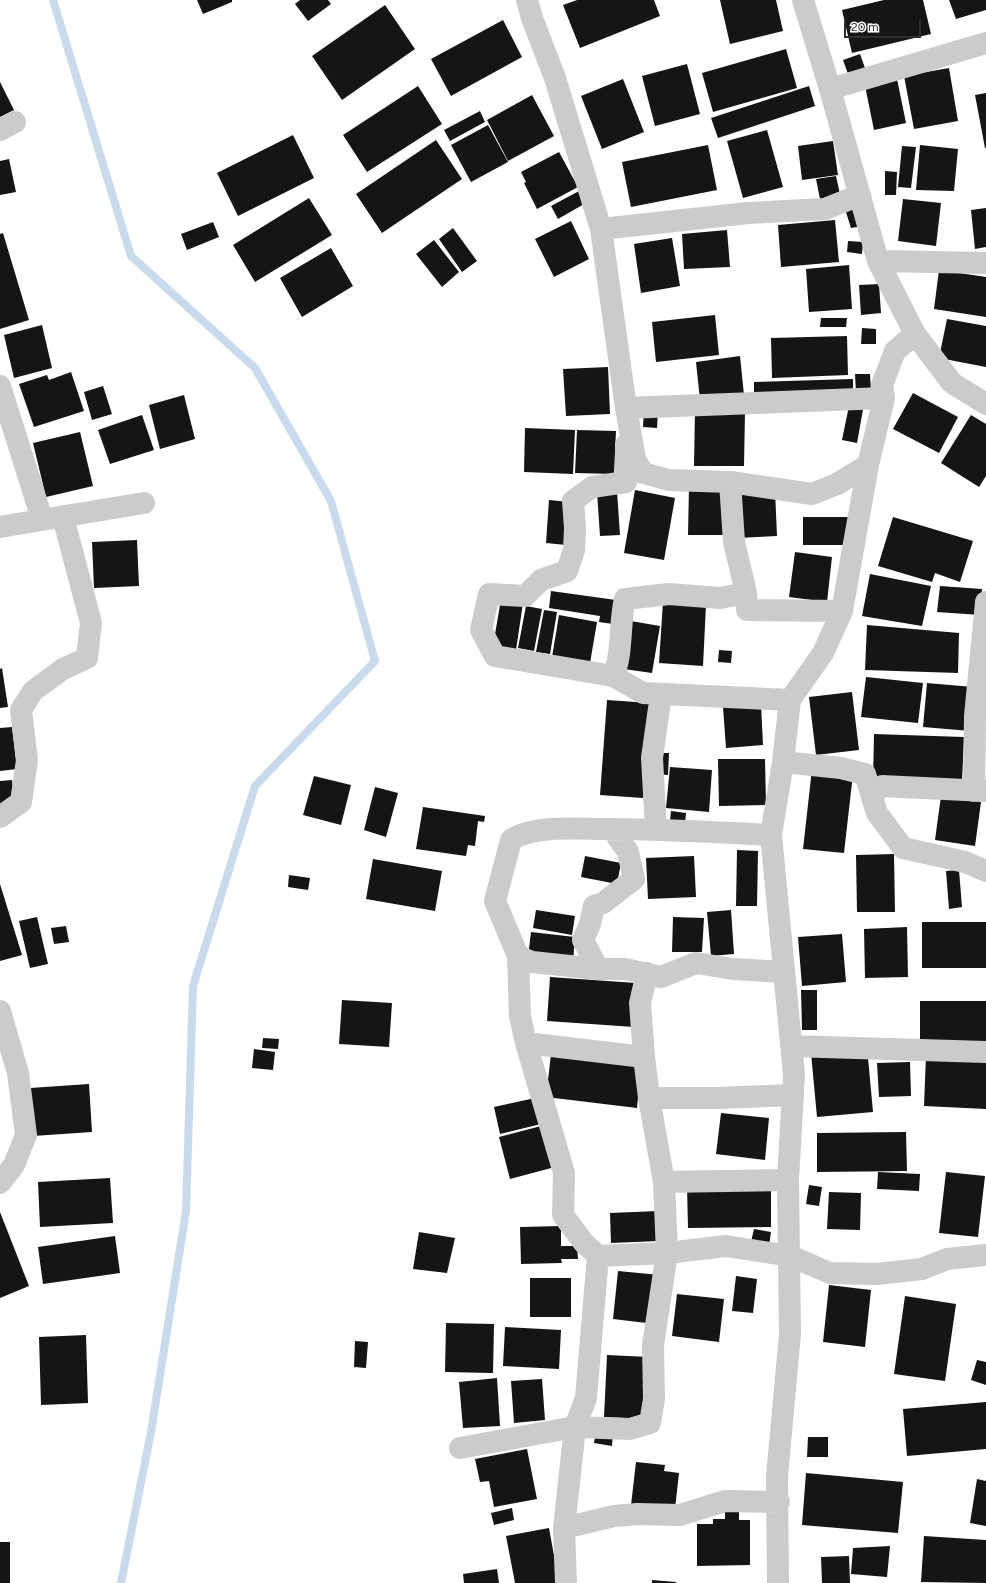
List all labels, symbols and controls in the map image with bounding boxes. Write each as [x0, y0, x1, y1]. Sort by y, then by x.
scale bar [846, 12, 923, 38]
text: 20 m [851, 20, 879, 34]

